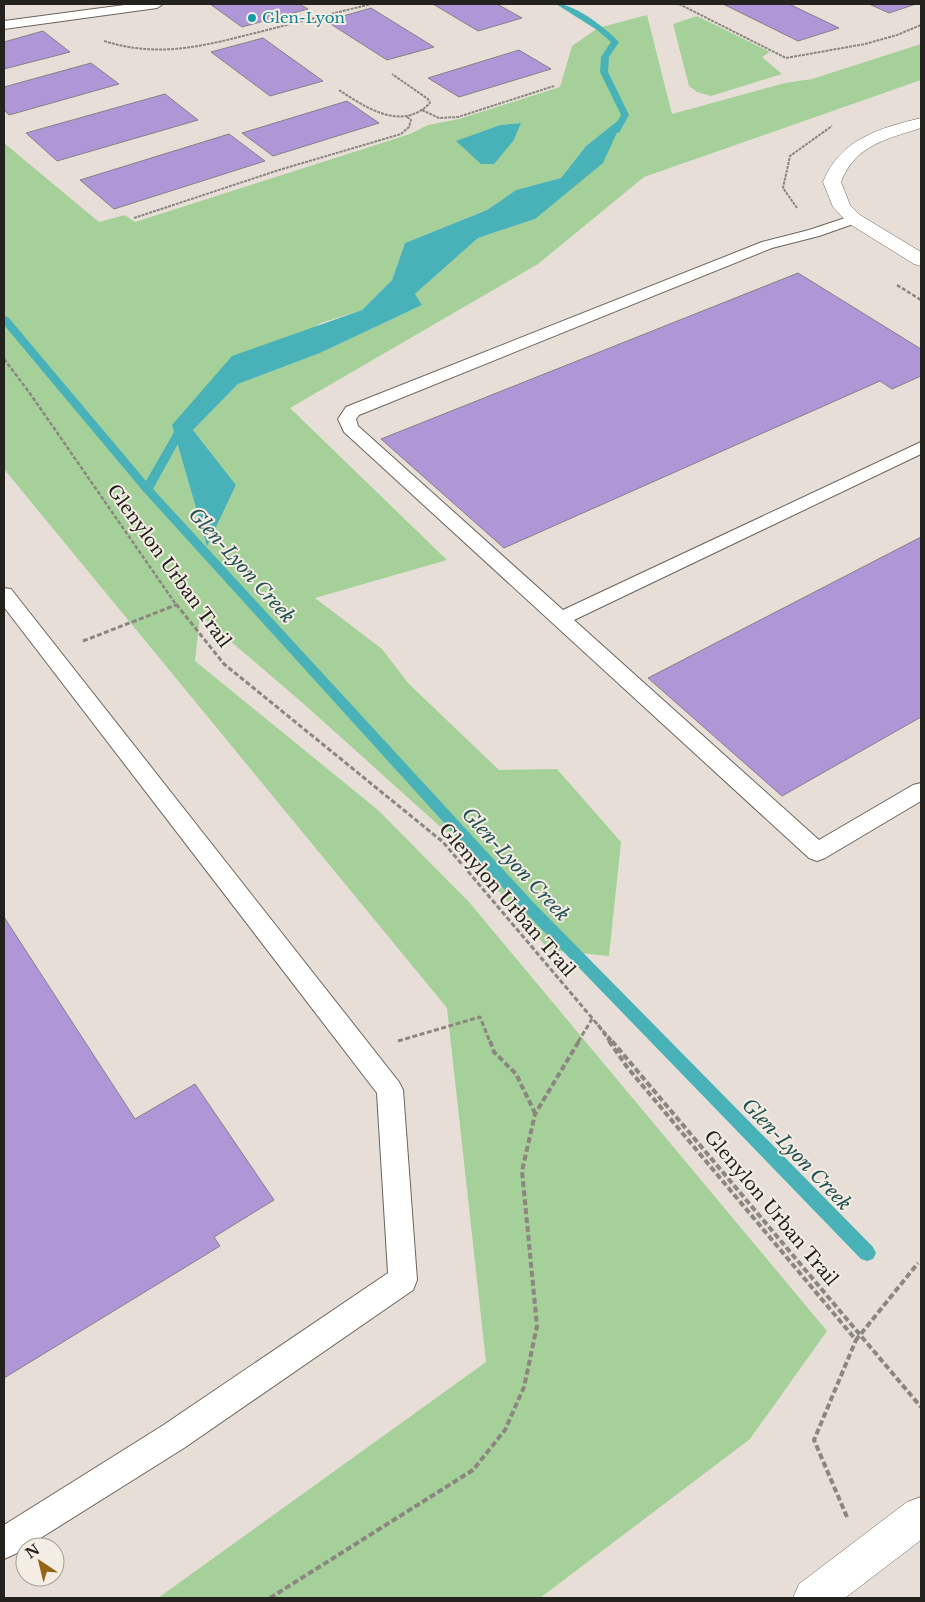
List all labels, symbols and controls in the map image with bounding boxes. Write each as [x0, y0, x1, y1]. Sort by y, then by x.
place label: Glen-Lyon [262, 8, 345, 27]
marker: Glen-Lyon [246, 12, 258, 24]
street label: Glenylon Urban Trail [102, 480, 236, 652]
water label: Glen-Lyon Creek [184, 503, 299, 628]
water label: Glen-Lyon Creek [457, 803, 574, 926]
street label: Glenylon Urban Trail [434, 819, 580, 981]
water label: Glen-Lyon Creek [737, 1093, 856, 1215]
street label: Glenylon Urban Trail [699, 1126, 843, 1290]
north arrow [15, 1537, 65, 1587]
text: N [22, 1540, 43, 1563]

